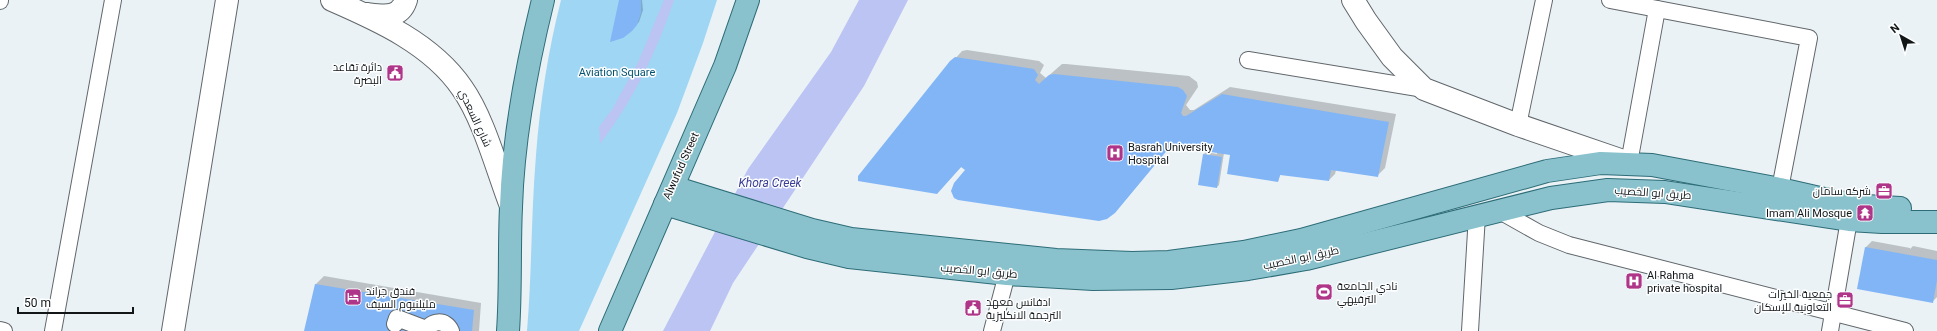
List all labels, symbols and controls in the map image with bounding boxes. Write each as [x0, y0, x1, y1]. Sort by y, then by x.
north arrow [1881, 16, 1921, 56]
text: N [1888, 21, 1902, 36]
place label: دائرة تقاعد البصرة [333, 61, 382, 87]
public building icon: دائرة تقاعد البصرة [385, 63, 405, 83]
park label: Aviation Square [579, 66, 655, 79]
street label: شارع السعدي [454, 87, 494, 150]
street label: Alwufud Street [660, 130, 702, 202]
place label: Basrah University Hospital [1128, 141, 1213, 167]
hospital icon: Basrah University Hospital [1105, 143, 1125, 163]
water label: Khora Creek [739, 176, 803, 190]
office icon: شركه سامان [1874, 181, 1894, 201]
street label: طريق ابو الخصيب [1614, 184, 1692, 202]
place label: شركه سامان [1813, 185, 1871, 198]
temple icon: Imam Ali Mosque [1855, 203, 1875, 223]
place label: Imam Ali Mosque [1766, 207, 1852, 220]
street label: طريق ابو الخصيب [1262, 244, 1340, 272]
street label: طريق ابو الخصيب [940, 261, 1018, 281]
place label: Al Rahma private hospital [1647, 269, 1722, 295]
hospital icon: Al Rahma private hospital [1624, 271, 1644, 291]
place label: نادي الجامعة الترفيهي [1337, 280, 1397, 308]
sports icon: نادي الجامعة الترفيهي [1314, 282, 1334, 302]
place label: فندق جراند مليلنيوم السيف [366, 285, 436, 312]
hotel icon: فندق جراند مليلنيوم السيف [343, 287, 363, 307]
place label: جمعية الخيرات التعاونية للإسكان [1754, 288, 1832, 314]
scale bar [18, 289, 133, 315]
office icon: جمعية الخيرات التعاونية للإسكان [1835, 290, 1855, 310]
text: 50 m [24, 296, 51, 310]
place label: ادفانس معهد الترجمة الانكليزية [986, 296, 1061, 322]
public building icon: ادفانس معهد الترجمة الانكليزية [963, 298, 983, 318]

